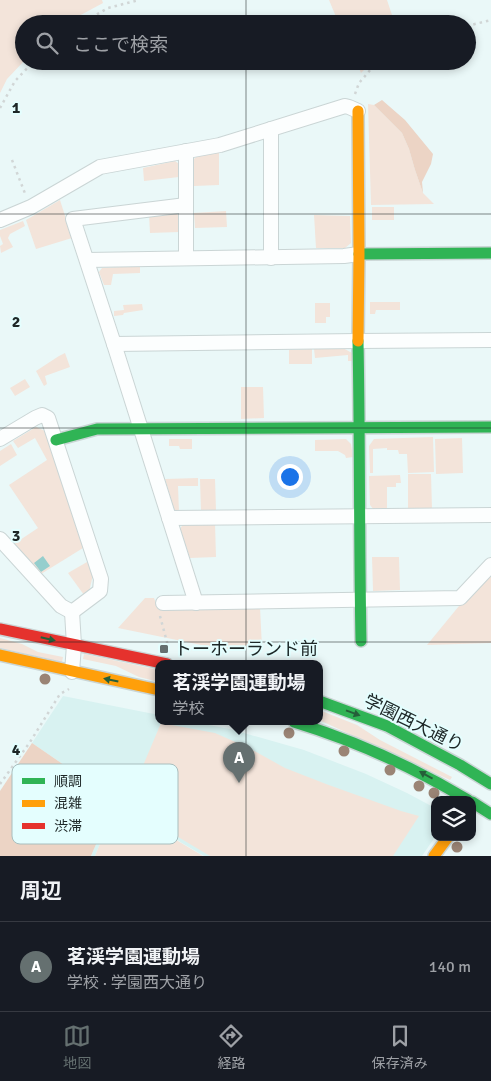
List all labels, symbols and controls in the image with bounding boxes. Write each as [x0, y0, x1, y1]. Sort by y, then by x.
search box [15, 15, 476, 70]
icon: search [33, 29, 61, 57]
text: ここで検索 [73, 33, 168, 57]
text: 1 [12, 98, 21, 118]
text: 2 [12, 312, 20, 332]
your location [277, 464, 303, 490]
text: 3 [12, 526, 20, 546]
one-way arrow [40, 635, 55, 643]
place label: トーホーランド前 [174, 638, 318, 660]
marker: トーホーランド前 [158, 643, 170, 655]
popup [155, 660, 323, 725]
text: 茗渓学園運動場 [172, 671, 306, 695]
one-way arrow [104, 676, 119, 684]
street label: 学園西大通り [361, 689, 467, 757]
text: 学校 [172, 699, 205, 719]
one-way arrow [346, 710, 361, 717]
text: 4 [12, 740, 21, 760]
pin: A [223, 742, 255, 783]
legend [12, 764, 178, 844]
one-way arrow [420, 771, 433, 780]
text: 順調 [54, 773, 82, 790]
text: 混雑 [54, 795, 82, 812]
map controls [431, 796, 476, 841]
button: layers [431, 796, 476, 841]
text: 渋滞 [54, 818, 82, 835]
text: 周辺 [20, 878, 62, 904]
text: 茗渓学園運動場 [67, 945, 200, 969]
text: A [31, 957, 41, 977]
text: 140 m [429, 957, 471, 977]
text: 学校 · 学園西大通り [67, 973, 207, 993]
tab: 地図 [63, 1022, 91, 1072]
tab: 経路 [217, 1022, 245, 1072]
tab: 保存済み [372, 1022, 428, 1072]

